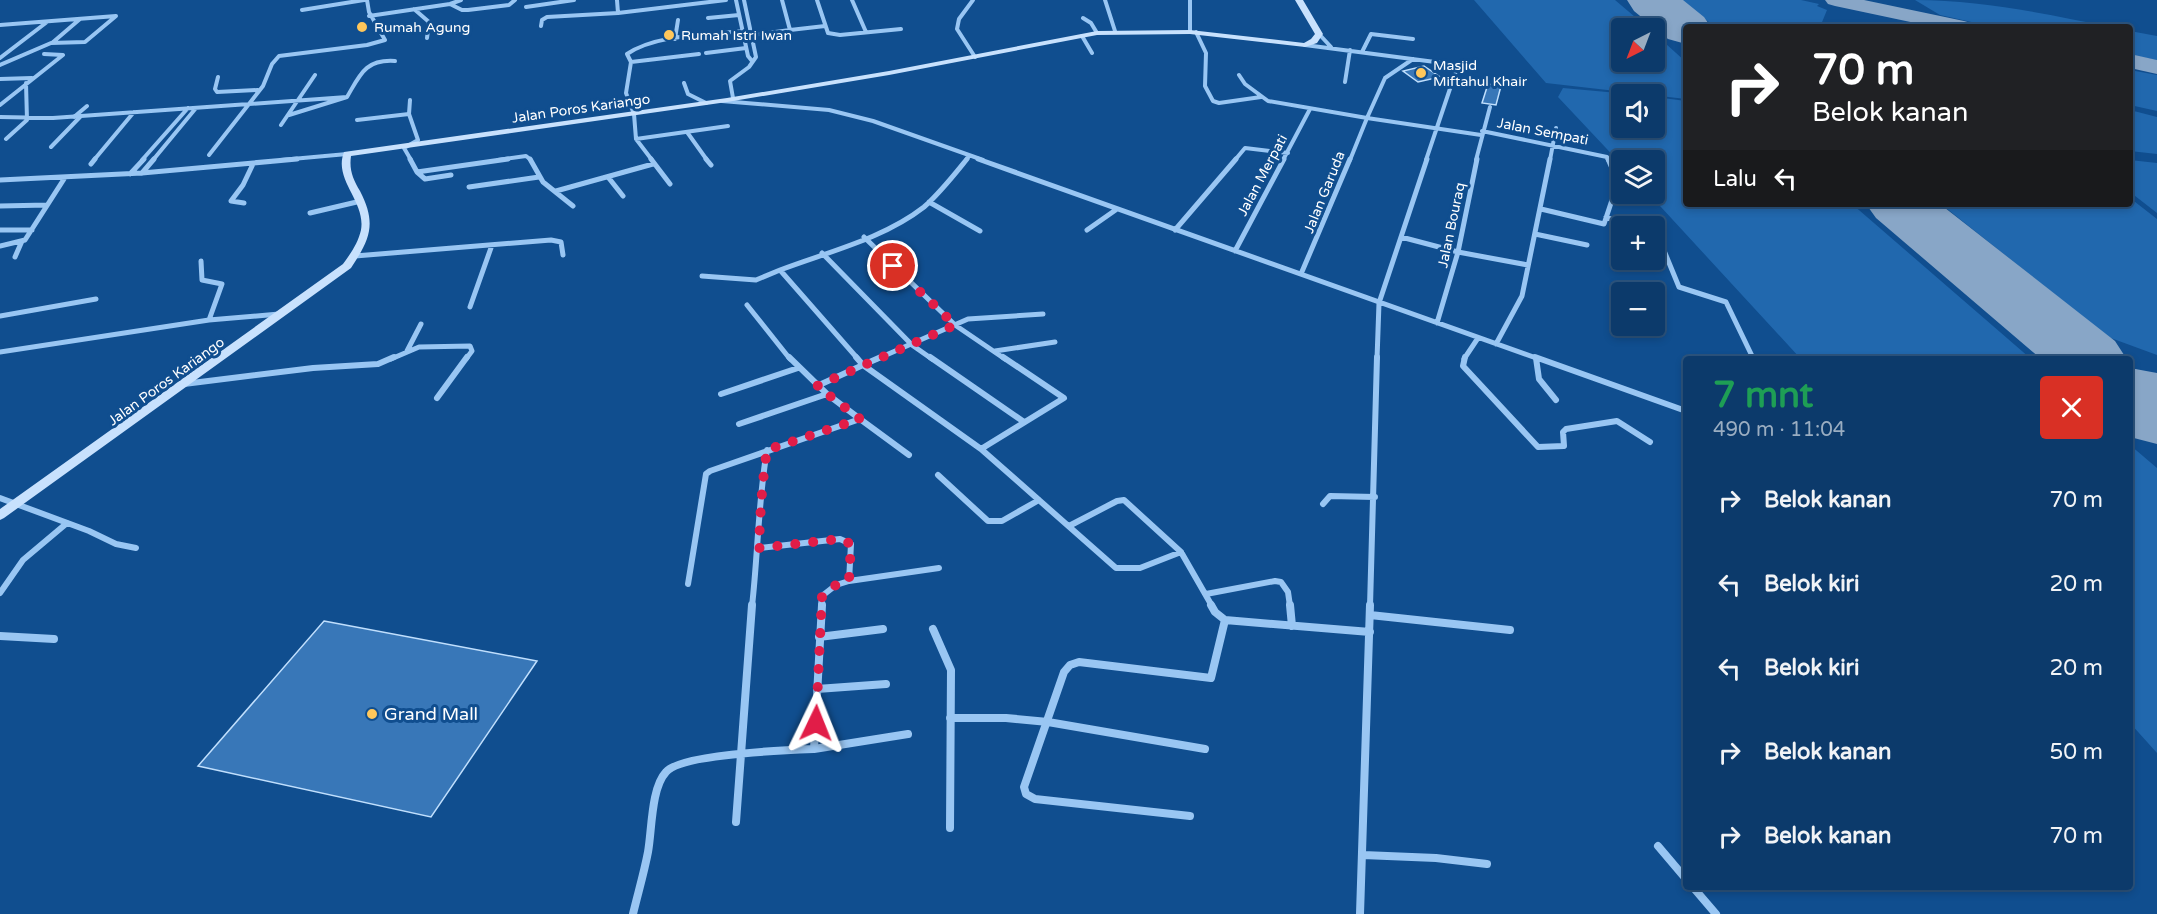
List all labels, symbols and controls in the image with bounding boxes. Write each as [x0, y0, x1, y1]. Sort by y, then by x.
north arrow [1611, 18, 1665, 72]
map controls [1611, 18, 1665, 336]
place label: Rumah Agung [374, 19, 470, 36]
marker: Rumah Agung [355, 20, 369, 34]
place label: Rumah Istri Iwan [681, 27, 792, 44]
marker: Rumah Istri Iwan [662, 28, 676, 42]
text: 70 m [1812, 45, 1914, 96]
icon: right [1713, 48, 1791, 126]
place label: Masjid Miftahul Khair [1433, 57, 1528, 90]
marker: Masjid Miftahul Khair [1414, 66, 1428, 80]
button: sound [1611, 84, 1665, 138]
street label: Jalan Poros Kariango [511, 90, 651, 127]
text: Belok kanan [1812, 96, 1968, 129]
street label: Jalan Sempati [1496, 114, 1590, 149]
street label: Jalan Merpati [1234, 132, 1291, 219]
street label: Jalan Garuda [1300, 149, 1349, 236]
button: layers [1611, 150, 1665, 204]
icon: left [1769, 162, 1802, 195]
text: Lalu [1713, 166, 1757, 192]
street label: Jalan Bouraq [1434, 181, 1469, 269]
button: + [1611, 216, 1665, 270]
pin [867, 240, 918, 291]
icon: arrive [876, 249, 909, 282]
button: − [1611, 282, 1665, 336]
street label: Jalan Poros Kariango [105, 334, 228, 429]
text: 7 mnt [1713, 374, 1813, 417]
button: close [2040, 376, 2103, 439]
text: 490 m · 11:04 [1713, 418, 1845, 442]
icon: right [1713, 484, 1746, 517]
text: Belok kanan [1764, 487, 1891, 513]
text: 70 m [2049, 487, 2103, 513]
icon: left [1713, 568, 1746, 601]
text: Belok kiri [1764, 571, 1860, 597]
text: 20 m [2049, 571, 2103, 597]
icon: left [1713, 652, 1746, 685]
text: Belok kiri [1764, 655, 1860, 681]
text: 20 m [2049, 655, 2103, 681]
position arrow [784, 691, 848, 755]
place label: Grand Mall [384, 703, 478, 725]
marker: Grand Mall [365, 707, 379, 721]
icon: right [1713, 736, 1746, 769]
text: Belok kanan [1764, 739, 1891, 765]
text: 50 m [2049, 739, 2103, 765]
icon: right [1713, 820, 1746, 853]
text: Belok kanan [1764, 823, 1891, 849]
text: 70 m [2049, 823, 2103, 849]

